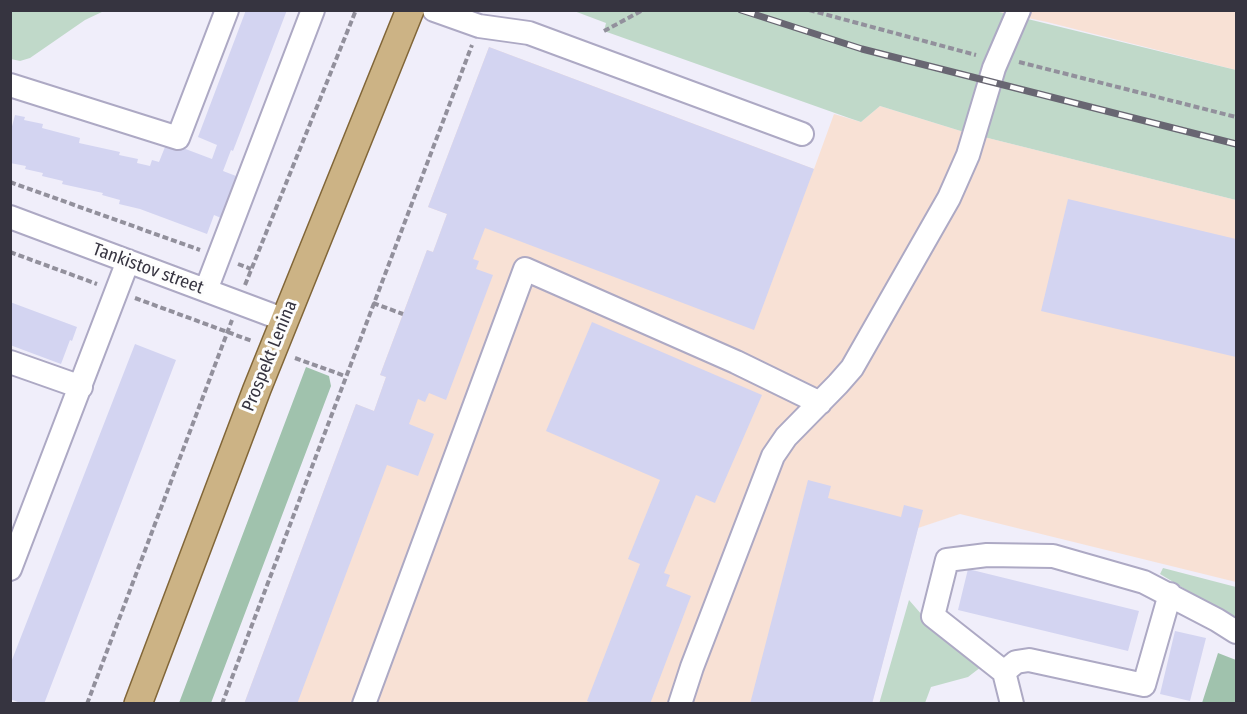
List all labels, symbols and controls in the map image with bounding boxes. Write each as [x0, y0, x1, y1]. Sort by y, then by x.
street label: Tankistov street [90, 239, 206, 299]
street label: Prospekt Lenina [238, 297, 302, 415]

